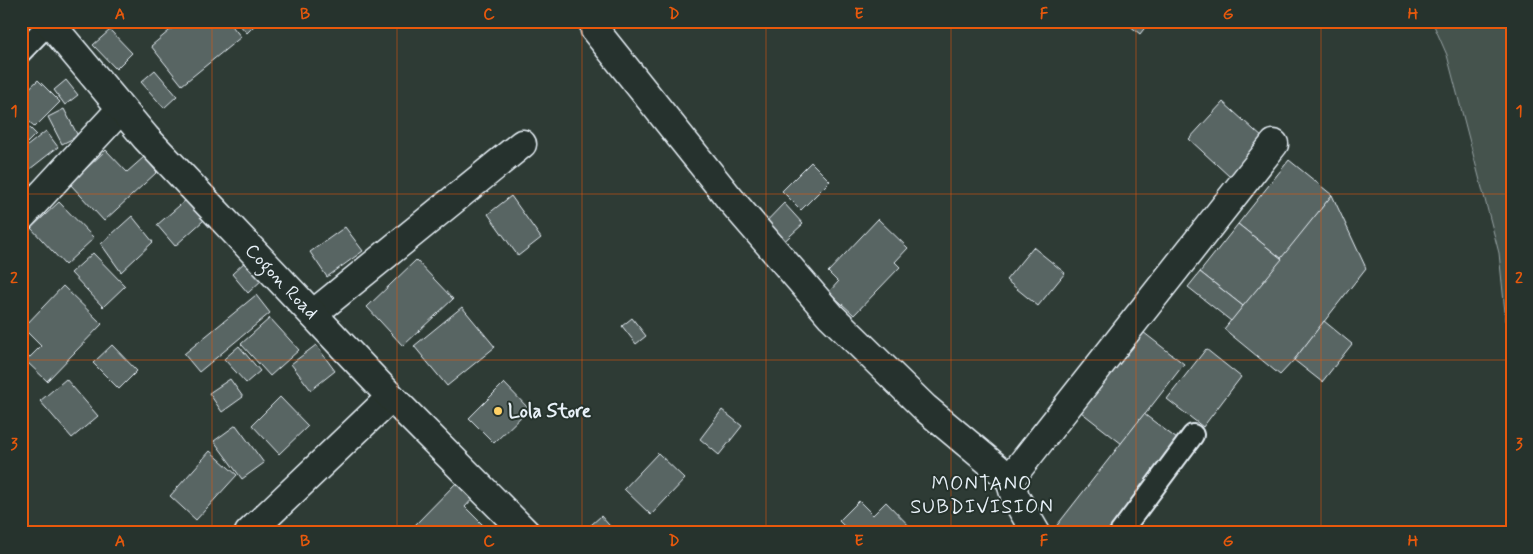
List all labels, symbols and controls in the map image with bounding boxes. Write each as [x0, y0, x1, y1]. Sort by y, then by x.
text: A [115, 4, 125, 25]
text: B [300, 4, 310, 25]
text: C [483, 4, 495, 25]
text: D [668, 4, 680, 25]
text: E [854, 4, 864, 25]
text: F [1040, 4, 1049, 25]
text: G [1223, 4, 1234, 25]
text: H [1408, 4, 1419, 25]
text: 1 [10, 101, 18, 122]
text: 1 [1515, 101, 1523, 122]
street label: Cogon Road [240, 238, 324, 325]
text: 2 [10, 268, 18, 289]
text: 2 [1515, 268, 1523, 289]
place label: Lola Store [508, 399, 592, 424]
marker: Lola Store [492, 405, 504, 417]
text: 3 [10, 434, 18, 455]
text: 3 [1515, 434, 1523, 455]
district label: MONTANO SUBDIVISION [910, 471, 1054, 521]
text: A [115, 531, 125, 552]
text: B [300, 531, 310, 552]
text: C [483, 531, 495, 552]
text: D [668, 531, 680, 552]
text: E [854, 531, 864, 552]
text: F [1040, 531, 1049, 552]
text: G [1223, 531, 1234, 552]
text: H [1408, 531, 1419, 552]

